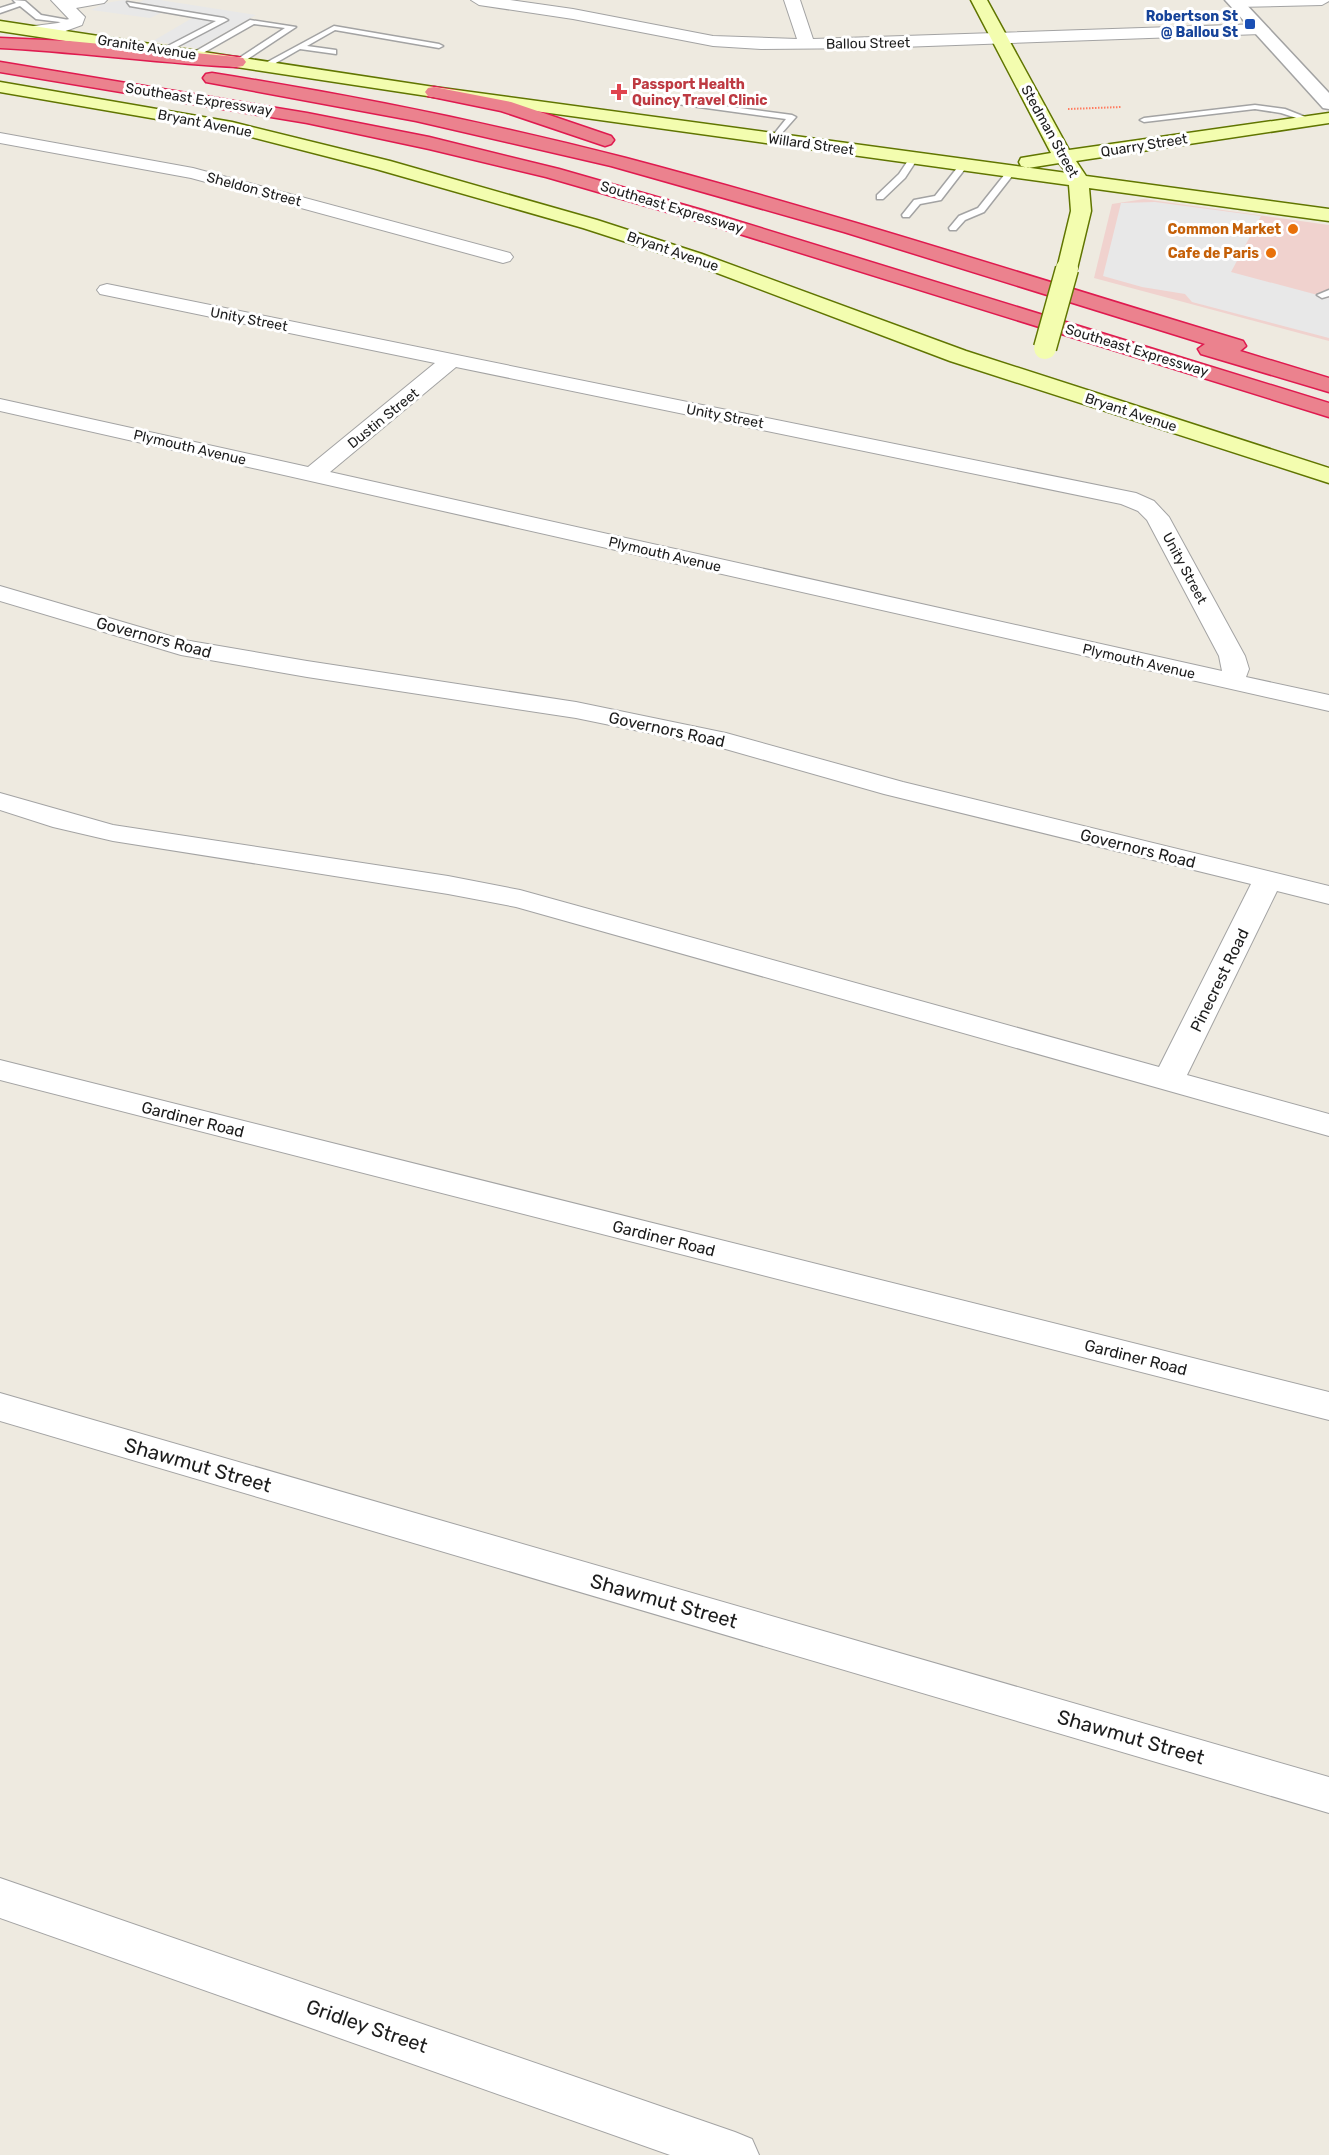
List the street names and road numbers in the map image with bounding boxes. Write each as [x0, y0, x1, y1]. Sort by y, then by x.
street label: Granite Avenue [96, 31, 198, 64]
street label: Ballou Street [826, 34, 911, 53]
street label: Southeast Expressway [124, 79, 274, 120]
street label: Stedman Street [1017, 82, 1082, 181]
street label: Bryant Avenue [156, 106, 254, 141]
street label: Willard Street [767, 130, 855, 159]
street label: Quarry Street [1100, 130, 1189, 161]
street label: Sheldon Street [205, 169, 304, 210]
street label: Southeast Expressway [598, 178, 746, 237]
street label: Bryant Avenue [625, 228, 721, 275]
street label: Unity Street [209, 304, 290, 335]
street label: Southeast Expressway [1063, 321, 1211, 380]
street label: Dustin Street [344, 384, 423, 452]
street label: Bryant Avenue [1083, 390, 1179, 435]
street label: Unity Street [685, 401, 766, 432]
street label: Plymouth Avenue [132, 426, 248, 469]
street label: Unity Street [1159, 530, 1211, 607]
street label: Plymouth Avenue [607, 533, 723, 576]
street label: Governors Road [94, 613, 213, 662]
street label: Plymouth Avenue [1081, 640, 1197, 683]
street label: Governors Road [607, 708, 727, 751]
street label: Governors Road [1078, 825, 1198, 872]
street label: Pinecrest Road [1186, 925, 1253, 1035]
street label: Gardiner Road [140, 1098, 246, 1141]
street label: Gardiner Road [611, 1217, 717, 1260]
street label: Gardiner Road [1083, 1336, 1189, 1379]
street label: Shawmut Street [122, 1433, 275, 1498]
street label: Shawmut Street [588, 1569, 741, 1634]
street label: Shawmut Street [1055, 1705, 1208, 1770]
street label: Gridley Street [303, 1994, 431, 2058]

